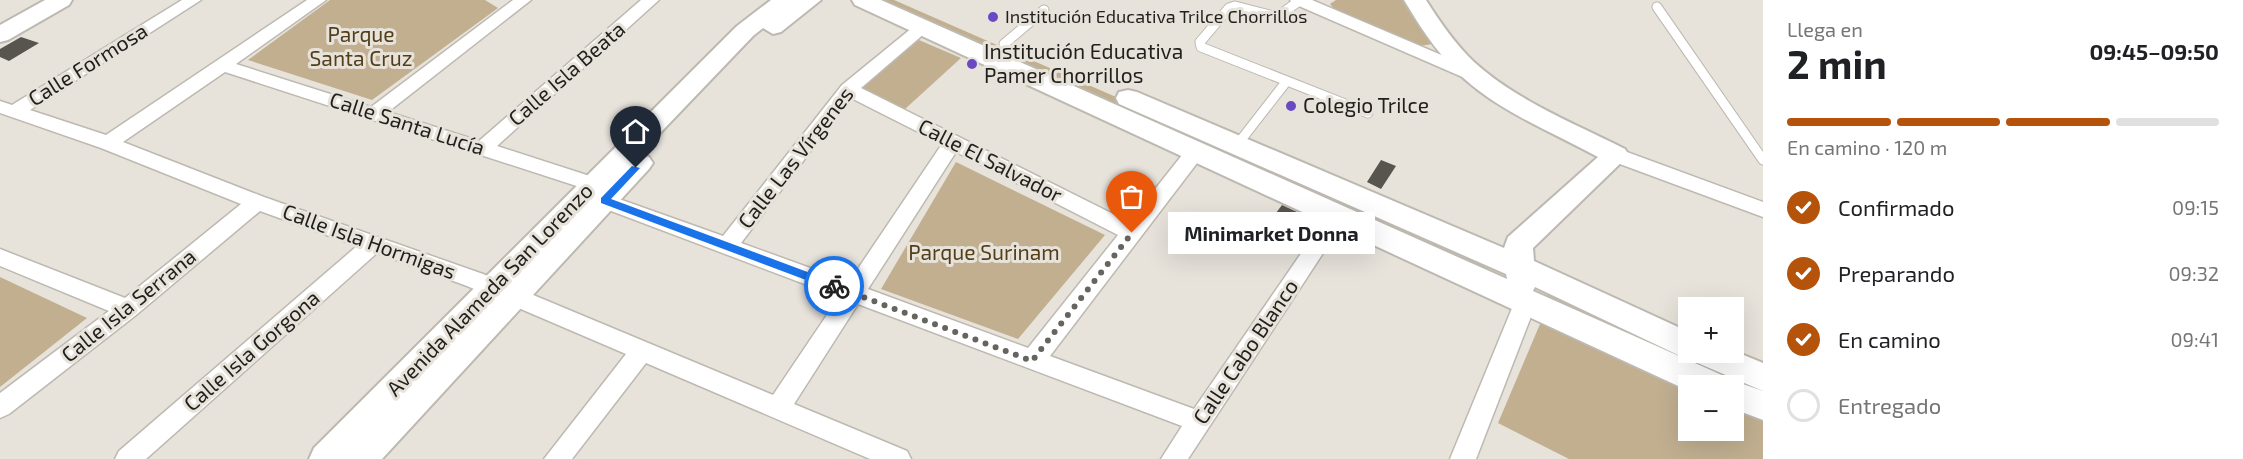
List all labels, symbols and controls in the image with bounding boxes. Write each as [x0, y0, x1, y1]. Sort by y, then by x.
place label: Institución Educativa Trilce Chorrillos [1005, 5, 1307, 27]
marker: Institución Educativa Trilce Chorrillos [986, 10, 1000, 24]
street label: Calle Isla Beata [503, 16, 629, 130]
street label: Calle Formosa [23, 17, 151, 110]
text: Llega en [1787, 17, 1863, 41]
park label: Parque Santa Cruz [310, 21, 412, 70]
place label: Institución Educativa Pamer Chorrillos [984, 38, 1183, 87]
text: 09:45–09:50 [2089, 38, 2219, 64]
text: 2 min [1787, 40, 1887, 87]
marker: Institución Educativa Pamer Chorrillos [965, 57, 979, 71]
street label: Calle Las Vírgenes [732, 81, 858, 233]
street label: Calle Santa Lucía [327, 86, 488, 159]
place label: Colegio Trilce [1303, 92, 1429, 117]
marker: Colegio Trilce [1284, 99, 1298, 113]
pin [610, 106, 661, 168]
street label: Calle El Salvador [915, 113, 1067, 207]
icon: home [619, 115, 652, 148]
text: En camino · 120 m [1787, 135, 1947, 159]
pin [1106, 171, 1157, 233]
street label: Avenida Alameda San Lorenzo [381, 177, 597, 400]
icon: bag [1115, 180, 1148, 213]
icon: check [1787, 191, 1820, 224]
text: Confirmado [1838, 194, 1954, 220]
text: 09:15 [2172, 195, 2219, 219]
street label: Calle Isla Hormigas [280, 198, 459, 284]
callout: Minimarket Donna [1168, 212, 1375, 254]
text: Minimarket Donna [1184, 221, 1359, 245]
park label: Parque Surinam [908, 239, 1060, 264]
street label: Calle Isla Serrana [56, 243, 200, 367]
courier [804, 256, 864, 316]
icon: check [1787, 257, 1820, 290]
text: Preparando [1838, 260, 1955, 286]
text: 09:32 [2168, 261, 2219, 285]
icon: bike [818, 270, 851, 303]
street label: Calle Cabo Blanco [1187, 274, 1302, 428]
street label: Calle Isla Gorgona [178, 284, 324, 415]
map controls [1678, 297, 1744, 441]
button: + [1678, 297, 1744, 363]
icon: check [1787, 323, 1820, 356]
text: En camino [1838, 326, 1941, 352]
text: 09:41 [2171, 327, 2219, 351]
button: − [1678, 375, 1744, 441]
text: Entregado [1838, 392, 1941, 418]

